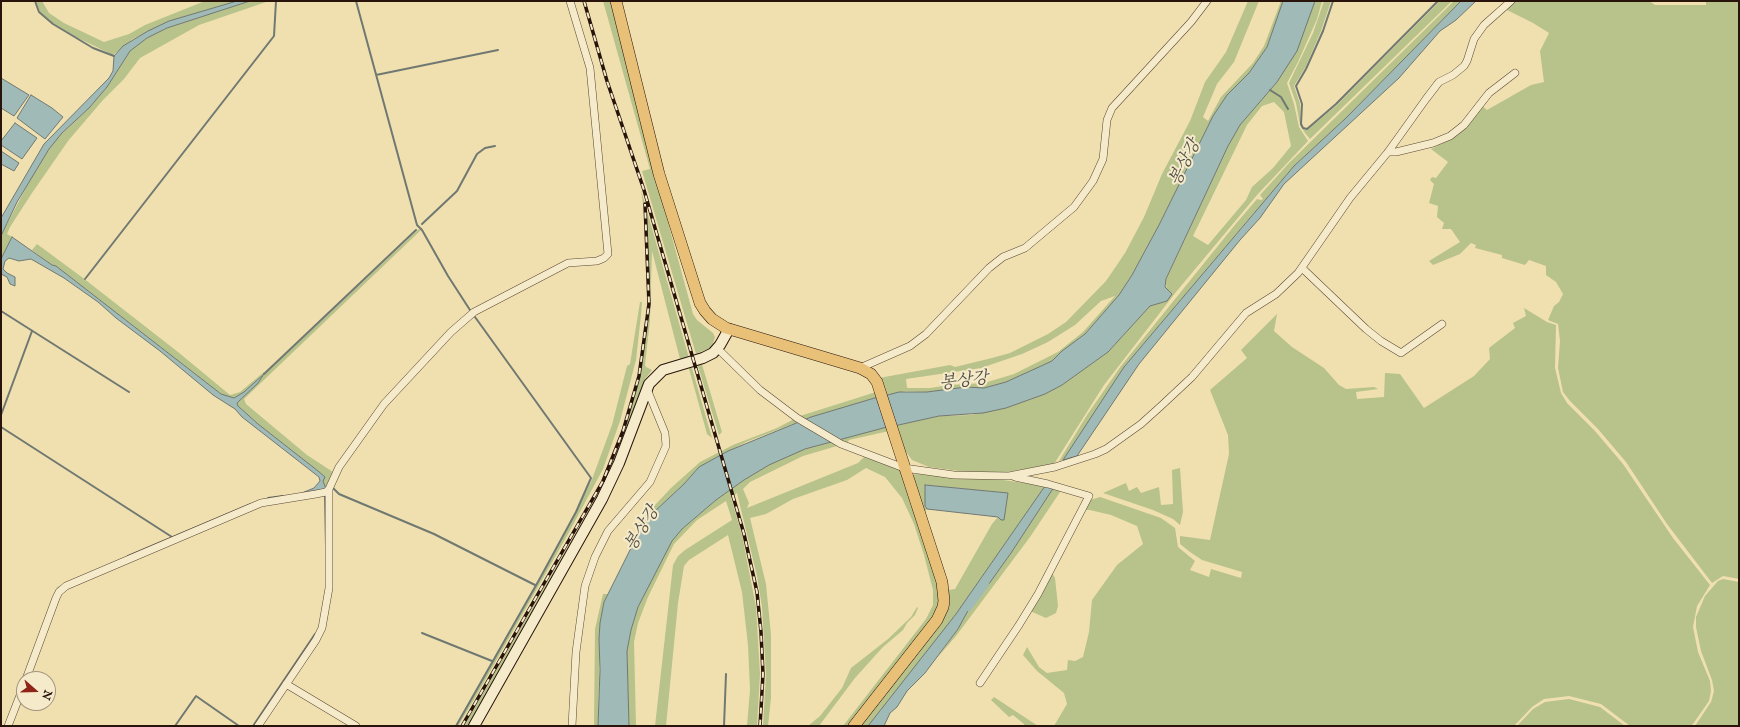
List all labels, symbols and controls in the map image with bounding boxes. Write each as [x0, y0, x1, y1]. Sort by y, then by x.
water label: 봉상강 [1166, 136, 1206, 190]
water label: 봉상강 [938, 369, 990, 395]
water label: 봉상강 [621, 503, 665, 555]
north arrow [16, 671, 56, 711]
text: N [38, 688, 55, 702]

